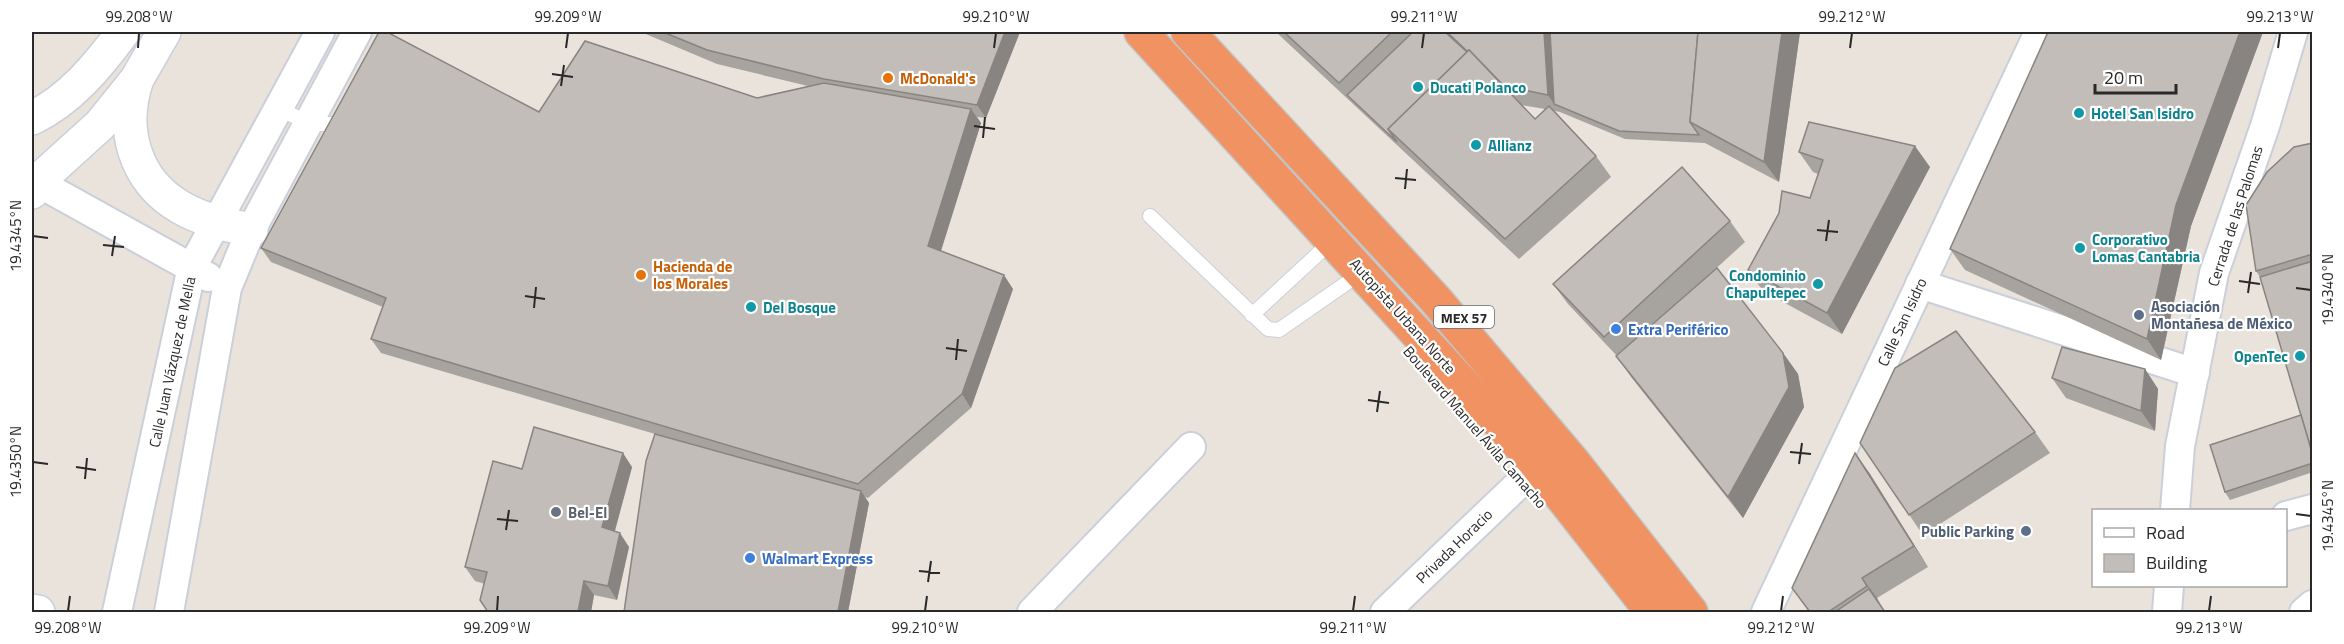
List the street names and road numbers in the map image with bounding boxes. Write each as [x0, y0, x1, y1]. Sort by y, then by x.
street label: Cerrada de las Palomas [2201, 142, 2269, 289]
street label: Autopista Urbana Norte [1344, 253, 1462, 379]
street label: Calle Juan Vázquez de Mella [143, 274, 201, 450]
street label: Calle San Isidro [1871, 274, 1933, 370]
road number: MEX 57 [1434, 306, 1494, 328]
street label: Boulevard Manuel Ávila Camacho [1398, 341, 1552, 513]
street label: Privada Horacio [1410, 503, 1498, 589]

